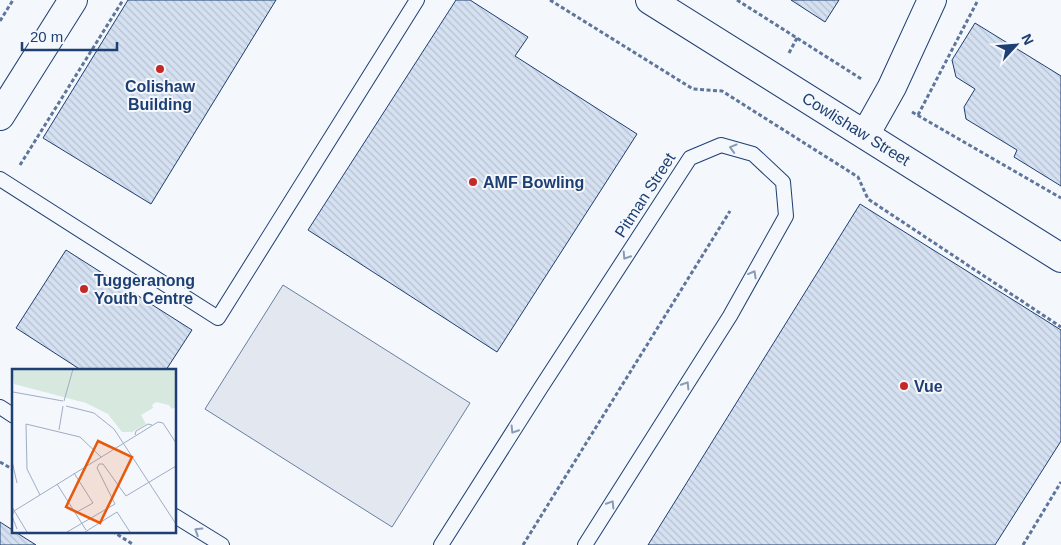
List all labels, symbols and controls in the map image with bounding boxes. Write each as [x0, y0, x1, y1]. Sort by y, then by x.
scale bar [22, 20, 118, 52]
north arrow [991, 20, 1041, 70]
text: 20 m [30, 28, 63, 45]
text: N [1018, 31, 1037, 47]
marker: Colishaw Building [154, 63, 166, 75]
place label: Colishaw Building [125, 78, 196, 113]
street label: Cowlishaw Street [799, 89, 913, 169]
one-way arrow [728, 143, 737, 154]
street label: Pitman Street [611, 149, 679, 240]
place label: AMF Bowling [483, 174, 584, 191]
marker: AMF Bowling [467, 176, 479, 188]
one-way arrow [623, 250, 632, 259]
one-way arrow [747, 270, 757, 279]
place label: Tuggeranong Youth Centre [94, 272, 195, 307]
marker: Tuggeranong Youth Centre [78, 283, 90, 295]
inset map [12, 369, 176, 532]
place label: Vue [914, 378, 943, 395]
marker: Vue [898, 380, 910, 392]
one-way arrow [680, 381, 689, 390]
one-way arrow [510, 425, 520, 434]
one-way arrow [605, 500, 614, 509]
one-way arrow [195, 527, 204, 537]

